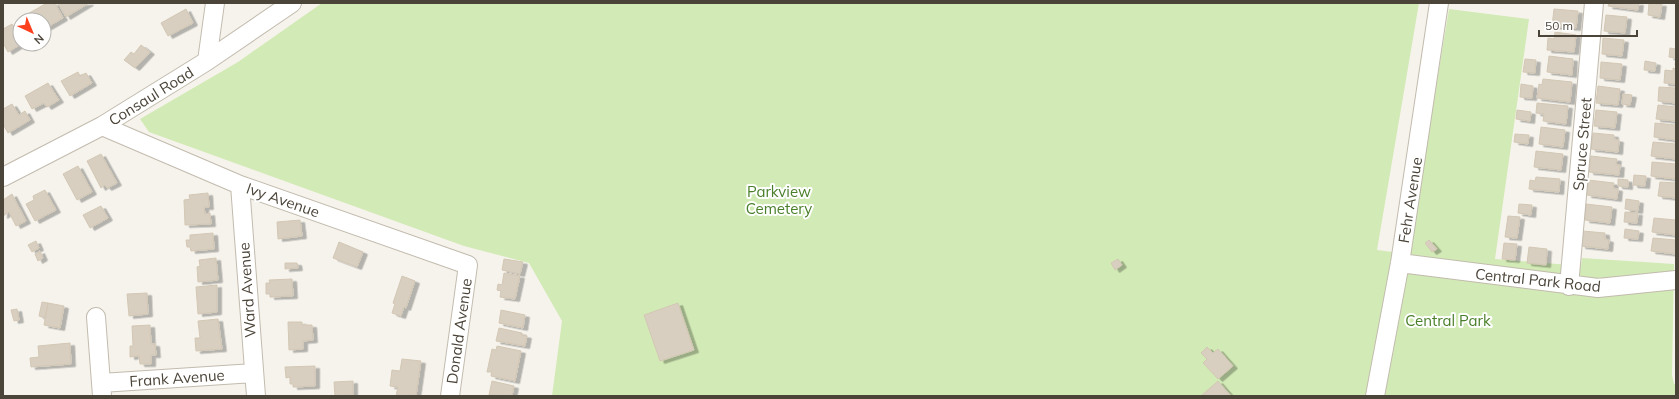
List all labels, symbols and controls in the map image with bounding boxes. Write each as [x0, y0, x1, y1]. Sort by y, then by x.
north arrow [12, 12, 52, 52]
scale bar [1539, 12, 1637, 38]
text: 50 m [1545, 18, 1573, 33]
text: N [31, 31, 47, 47]
street label: Consaul Road [105, 62, 197, 130]
street label: Spruce Street [1568, 97, 1596, 191]
street label: Fehr Avenue [1394, 156, 1426, 244]
street label: Ivy Avenue [244, 179, 322, 221]
park label: Parkview Cemetery [746, 182, 812, 218]
street label: Ward Avenue [234, 242, 260, 338]
street label: Central Park Road [1474, 264, 1602, 296]
street label: Donald Avenue [442, 277, 476, 385]
park label: Central Park [1405, 311, 1491, 330]
street label: Frank Avenue [129, 365, 225, 391]

